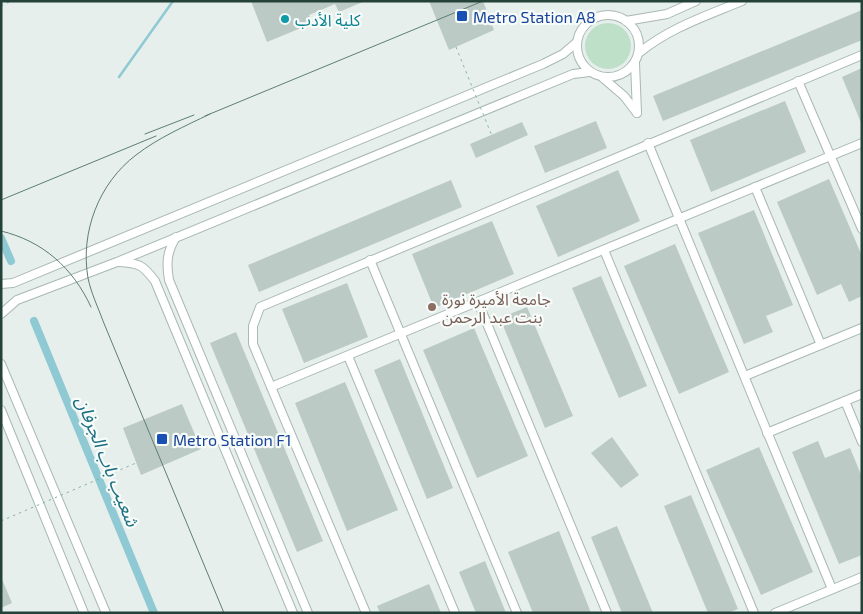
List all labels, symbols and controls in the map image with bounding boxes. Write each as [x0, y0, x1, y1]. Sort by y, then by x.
place label: Metro Station A8 [473, 7, 596, 26]
marker: Metro Station A8 [455, 9, 469, 23]
place label: كلية الأدب [295, 10, 361, 29]
marker: كلية الأدب [279, 13, 291, 25]
place label: جامعة الأميرة نورة بنت عبد الرحمن [442, 289, 551, 327]
marker: جامعة الأميرة نورة بنت عبد الرحمن [426, 301, 438, 313]
water label: شعيب باب الجرفان [71, 393, 144, 531]
place label: Metro Station F1 [173, 430, 291, 449]
marker: Metro Station F1 [155, 432, 169, 446]

